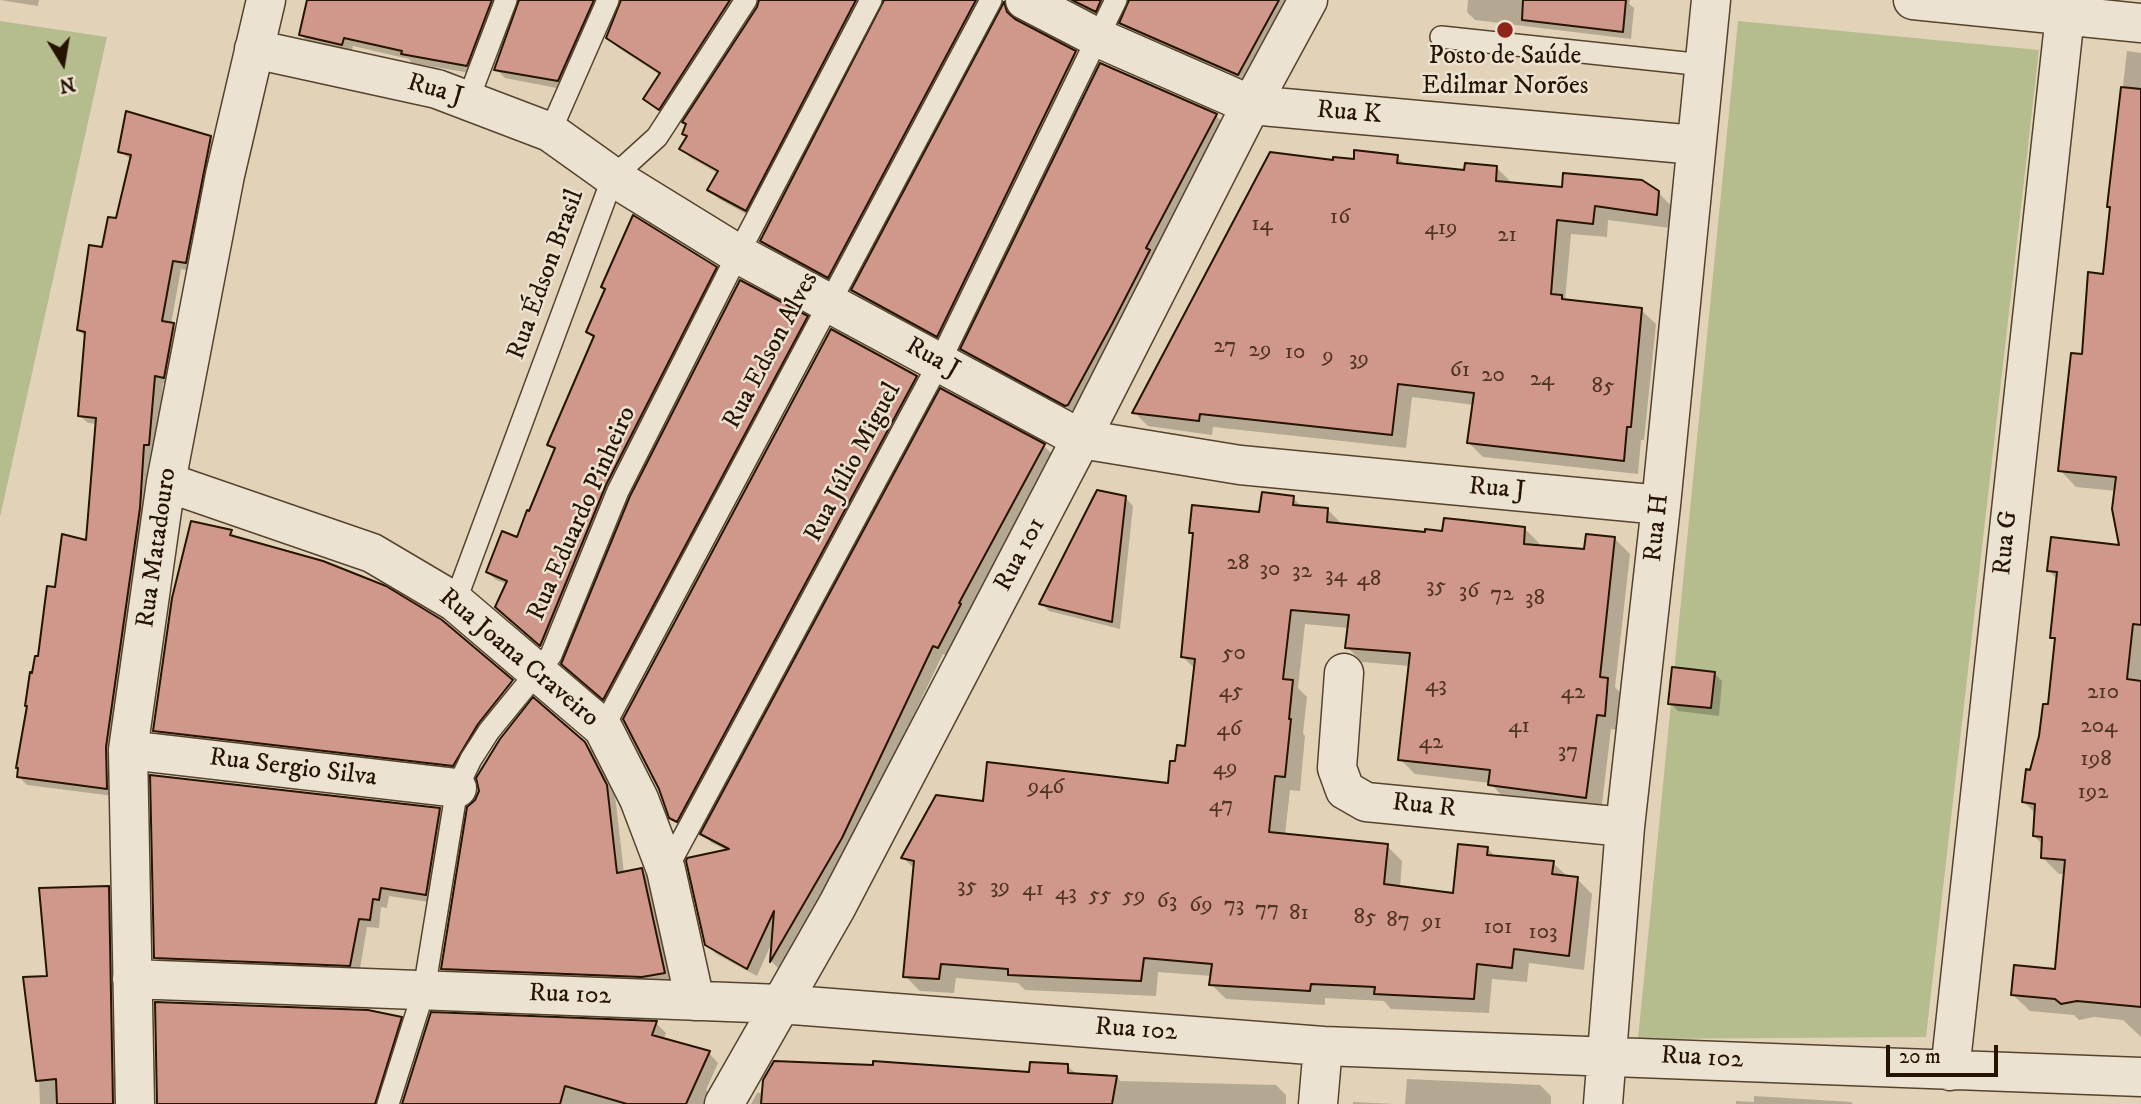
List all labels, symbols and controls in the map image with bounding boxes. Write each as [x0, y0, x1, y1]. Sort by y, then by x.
marker: Posto de Saúde Edilmar Norões [1495, 20, 1515, 40]
north arrow [28, 28, 98, 98]
place label: Posto de Saúde Edilmar Norões [1422, 42, 1588, 104]
street label: Rua J [403, 68, 467, 114]
text: N [57, 71, 77, 97]
street label: Rua K [1315, 96, 1383, 132]
street label: Rua Édson Brasil [502, 186, 592, 364]
house number: 16 [1330, 204, 1350, 232]
house number: 14 [1251, 211, 1273, 239]
house number: 419 [1424, 215, 1458, 243]
house number: 21 [1497, 222, 1517, 250]
street label: Rua Edson Alves [718, 267, 826, 435]
street label: Rua J [900, 332, 964, 386]
house number: 27 [1214, 333, 1236, 361]
house number: 29 [1249, 337, 1271, 365]
house number: 10 [1285, 339, 1305, 367]
house number: 9 [1322, 343, 1334, 371]
house number: 39 [1349, 346, 1369, 374]
house number: 61 [1450, 357, 1470, 385]
house number: 20 [1481, 362, 1505, 390]
house number: 24 [1530, 366, 1554, 394]
house number: 85 [1592, 373, 1614, 401]
street label: Rua Júlio Miguel [799, 378, 909, 548]
street label: Rua Eduardo Pinheiro [522, 402, 644, 626]
street label: Rua Matadouro [131, 466, 185, 630]
street label: Rua J [1467, 472, 1527, 508]
street label: Rua H [1639, 492, 1677, 564]
street label: Rua G [1988, 509, 2026, 577]
street label: Rua 101 [989, 513, 1053, 597]
house number: 28 [1227, 550, 1249, 578]
house number: 30 [1260, 556, 1280, 584]
house number: 32 [1292, 558, 1312, 586]
house number: 34 [1325, 562, 1347, 590]
house number: 48 [1357, 566, 1381, 594]
house number: 35 [1426, 573, 1446, 601]
house number: 36 [1459, 578, 1479, 606]
house number: 72 [1490, 581, 1514, 609]
street label: Rua Joana Craveiro [432, 583, 604, 735]
house number: 38 [1525, 585, 1545, 613]
house number: 50 [1222, 640, 1246, 668]
house number: 43 [1425, 672, 1447, 700]
house number: 45 [1219, 678, 1243, 706]
house number: 42 [1561, 679, 1585, 707]
house number: 210 [2087, 679, 2119, 707]
house number: 41 [1508, 713, 1530, 741]
house number: 204 [2081, 713, 2117, 741]
house number: 46 [1216, 716, 1242, 744]
house number: 42 [1419, 729, 1443, 757]
house number: 37 [1558, 738, 1578, 766]
street label: Rua Sergio Silva [207, 743, 379, 795]
house number: 198 [2080, 746, 2112, 774]
house number: 49 [1213, 755, 1237, 783]
house number: 946 [1028, 774, 1064, 802]
house number: 192 [2077, 779, 2109, 807]
street label: Rua R [1391, 788, 1457, 826]
house number: 47 [1209, 792, 1233, 820]
house number: 35 [957, 873, 977, 901]
house number: 39 [990, 874, 1010, 902]
house number: 41 [1022, 876, 1044, 904]
house number: 43 [1055, 880, 1077, 908]
house number: 55 [1089, 882, 1111, 910]
house number: 59 [1123, 883, 1145, 911]
house number: 63 [1157, 888, 1177, 916]
house number: 69 [1189, 892, 1213, 920]
house number: 73 [1224, 892, 1244, 920]
house number: 77 [1255, 896, 1279, 924]
house number: 81 [1289, 900, 1309, 928]
house number: 85 [1354, 904, 1376, 932]
house number: 87 [1386, 907, 1410, 935]
house number: 91 [1422, 909, 1442, 937]
house number: 101 [1483, 914, 1513, 942]
house number: 103 [1528, 919, 1558, 947]
street label: Rua 102 [528, 979, 612, 1013]
street label: Rua 102 [1094, 1013, 1178, 1049]
scale bar [1889, 1030, 2001, 1074]
street label: Rua 102 [1660, 1041, 1744, 1077]
text: 20 m [1899, 1044, 1941, 1070]

